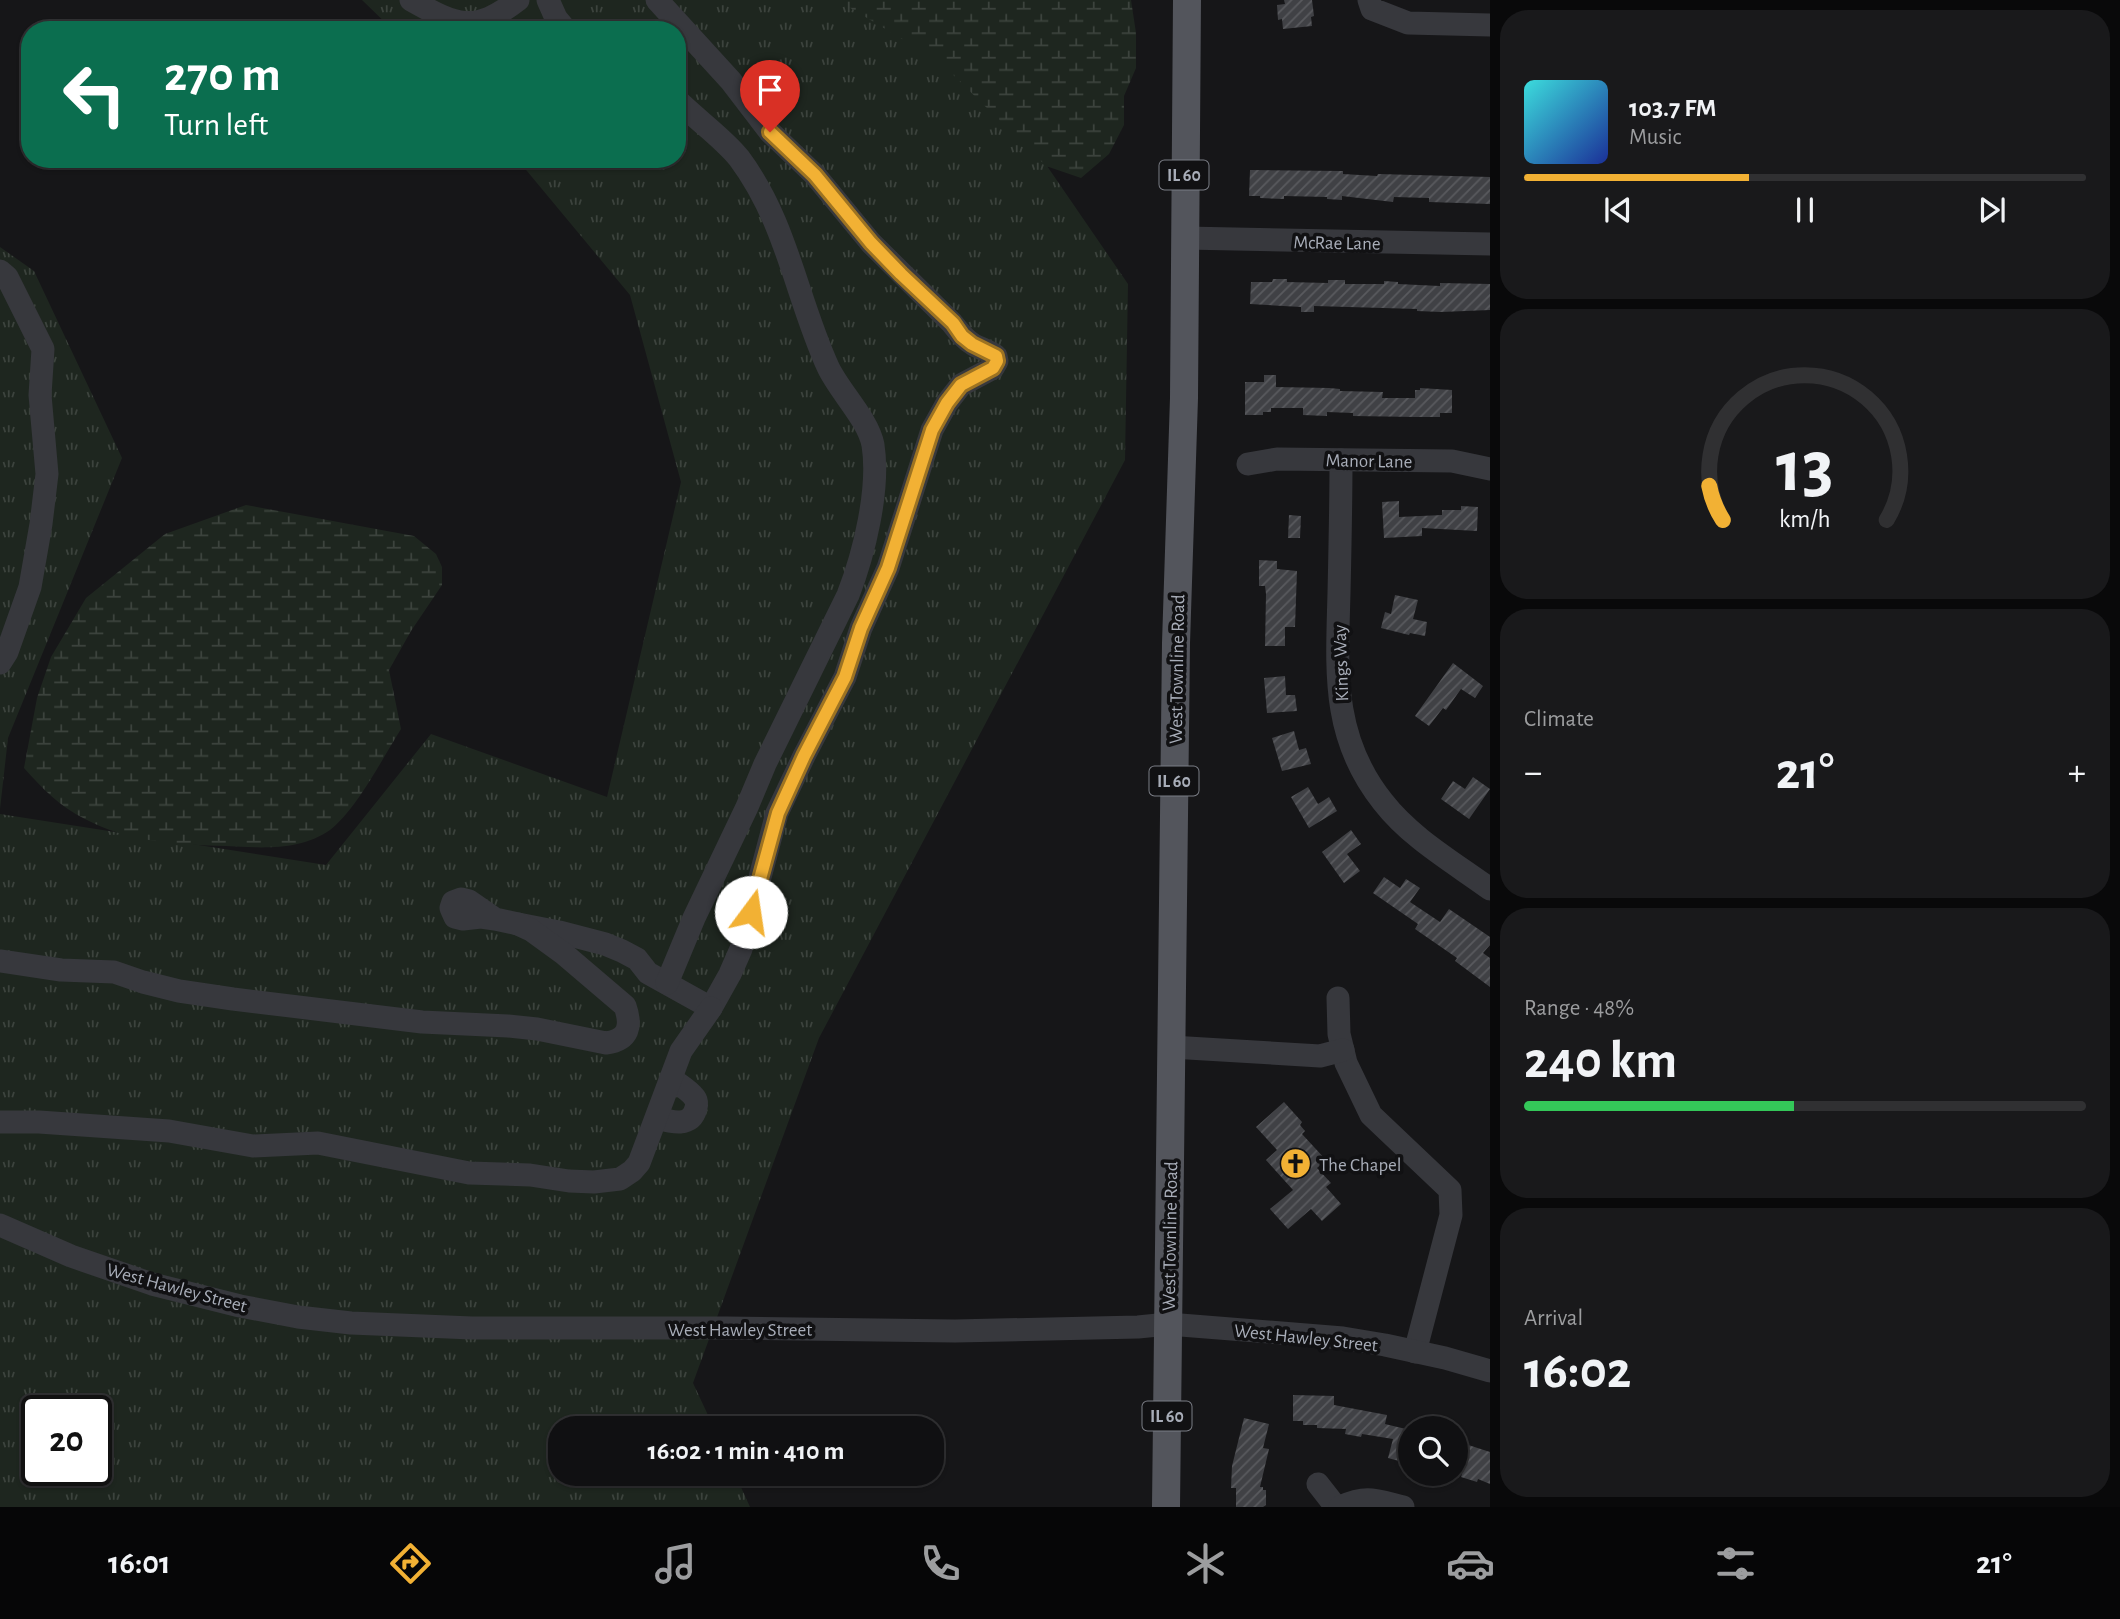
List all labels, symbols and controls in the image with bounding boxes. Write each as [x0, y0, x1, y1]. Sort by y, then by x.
icon: left [49, 49, 140, 140]
text: 270 m [164, 51, 281, 100]
pin [740, 60, 800, 132]
icon: arrive [751, 71, 789, 109]
text: 103.7 FM [1629, 95, 1717, 121]
text: Turn left [164, 109, 268, 141]
text: Music [1629, 126, 1681, 149]
road number: IL 60 [1160, 160, 1208, 190]
icon: previous [1599, 191, 1637, 229]
icon: pause [1786, 191, 1824, 229]
icon: next [1973, 191, 2011, 229]
street label: McRae Lane [1293, 233, 1381, 254]
text: 13 [1776, 433, 1834, 506]
street label: Manor Lane [1325, 451, 1412, 472]
text: km/h [1779, 507, 1831, 532]
street label: West Townline Road [1167, 594, 1188, 744]
street label: Kings Way [1331, 624, 1352, 702]
text: Climate [1524, 708, 1594, 731]
text: 21° [1776, 746, 1834, 798]
text: − [1524, 754, 1542, 792]
text: + [2068, 754, 2086, 792]
road number: IL 60 [1150, 766, 1198, 796]
position arrow [714, 875, 788, 949]
text: Range · 48% [1524, 997, 1634, 1020]
text: 240 km [1524, 1035, 1677, 1087]
church icon: The Chapel [1279, 1147, 1313, 1181]
place label: The Chapel [1319, 1156, 1402, 1175]
street label: West Townline Road [1160, 1161, 1181, 1311]
street label: West Hawley Street [104, 1261, 249, 1316]
text: Arrival [1524, 1307, 1583, 1330]
street label: West Hawley Street [668, 1321, 812, 1340]
street label: West Hawley Street [1233, 1321, 1379, 1355]
text: 16:02 [1524, 1345, 1631, 1397]
speed limit sign: 20 [21, 1395, 112, 1486]
road number: IL 60 [1142, 1401, 1192, 1430]
map controls [1398, 1416, 1468, 1486]
button: search [1398, 1416, 1468, 1486]
text: 16:02 · 1 min · 410 m [648, 1438, 844, 1464]
icon: directions [386, 1539, 435, 1588]
icon: music [651, 1539, 700, 1588]
icon: phone [916, 1539, 965, 1588]
icon: climate [1181, 1539, 1230, 1588]
icon: car [1446, 1539, 1495, 1588]
icon: filters [1711, 1539, 1760, 1588]
text: 16:01 [108, 1547, 170, 1579]
text: 21° [1976, 1547, 2012, 1579]

